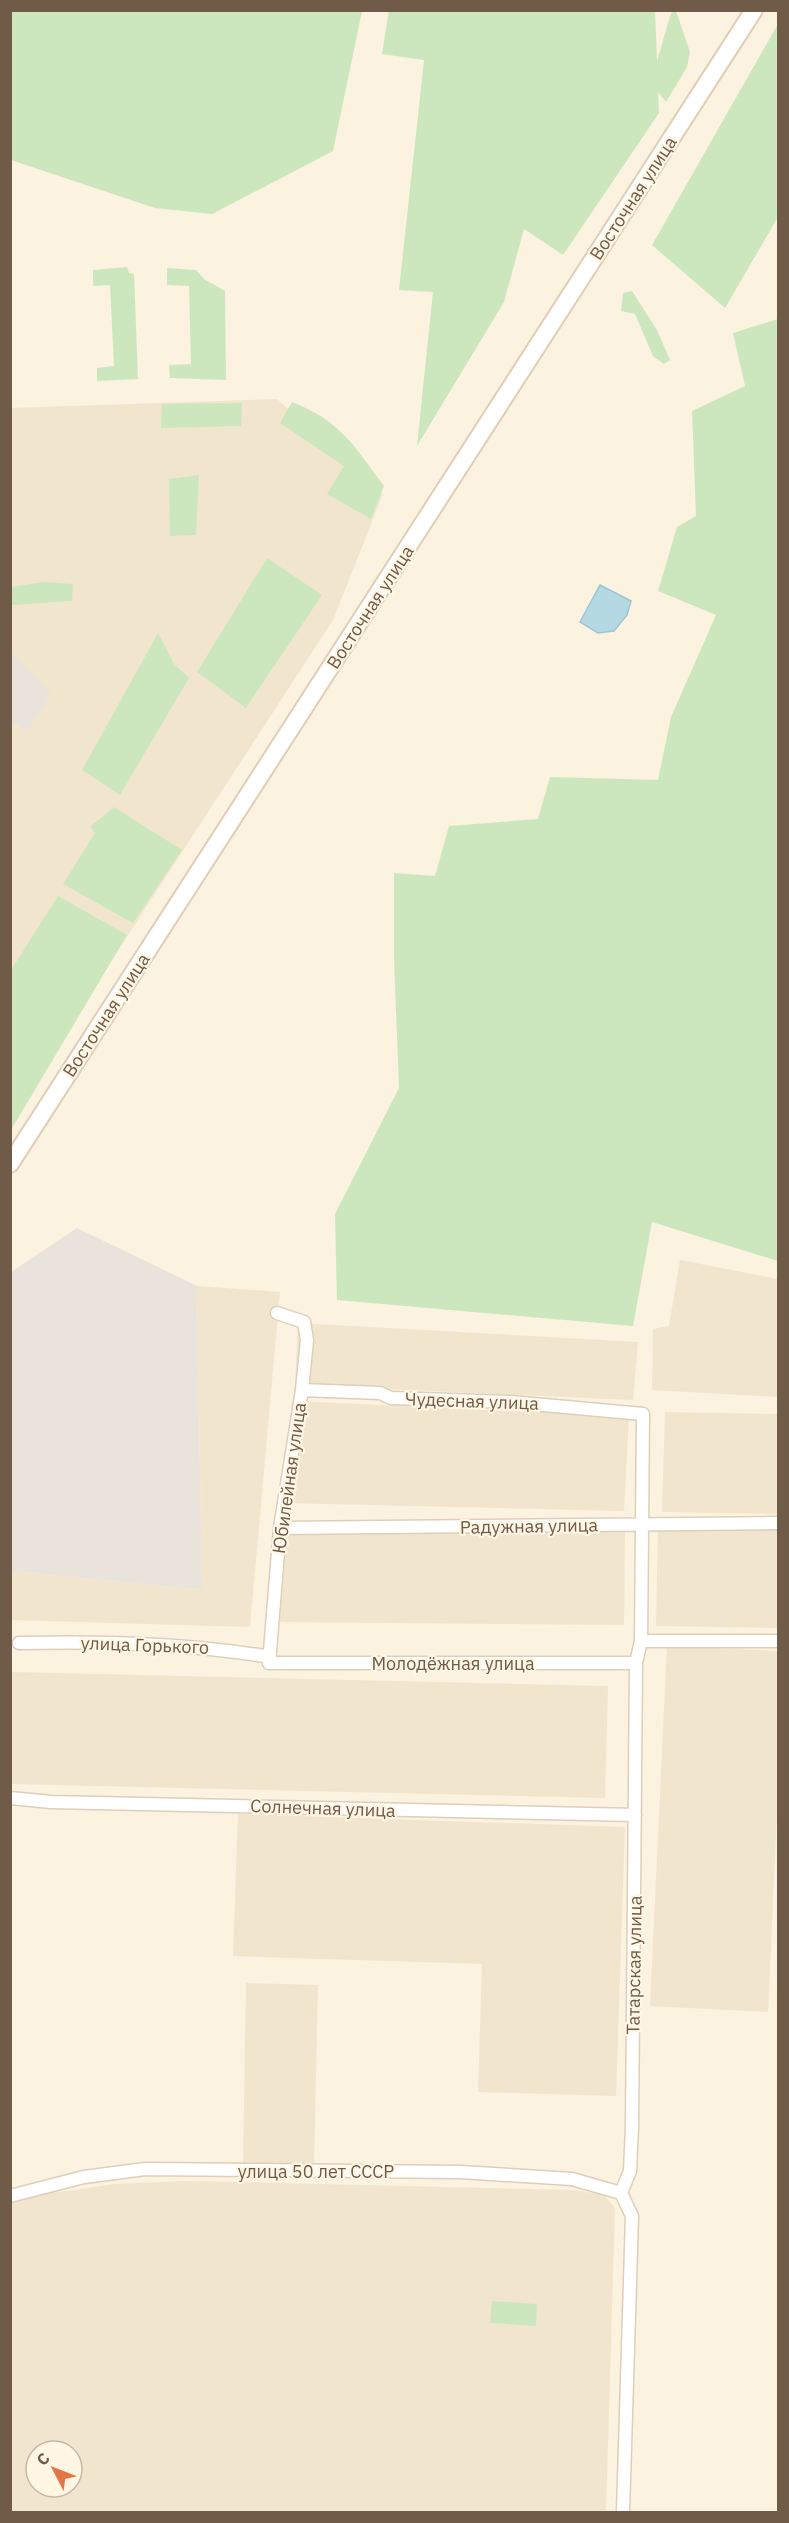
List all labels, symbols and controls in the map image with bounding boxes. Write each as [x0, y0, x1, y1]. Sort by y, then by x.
street label: Восточная улица [584, 131, 682, 264]
street label: Восточная улица [321, 540, 419, 673]
street label: Восточная улица [57, 948, 155, 1081]
street label: Чудесная улица [405, 1387, 540, 1415]
street label: Юбилейная улица [267, 1400, 311, 1555]
street label: Радужная улица [460, 1513, 599, 1539]
street label: улица Горького [80, 1631, 210, 1659]
street label: Молодёжная улица [372, 1652, 535, 1675]
street label: Солнечная улица [250, 1794, 396, 1822]
street label: Татарская улица [621, 1895, 647, 2035]
street label: улица 50 лет СССР [238, 2160, 394, 2183]
north arrow [24, 2439, 84, 2499]
text: С [32, 2448, 54, 2470]

